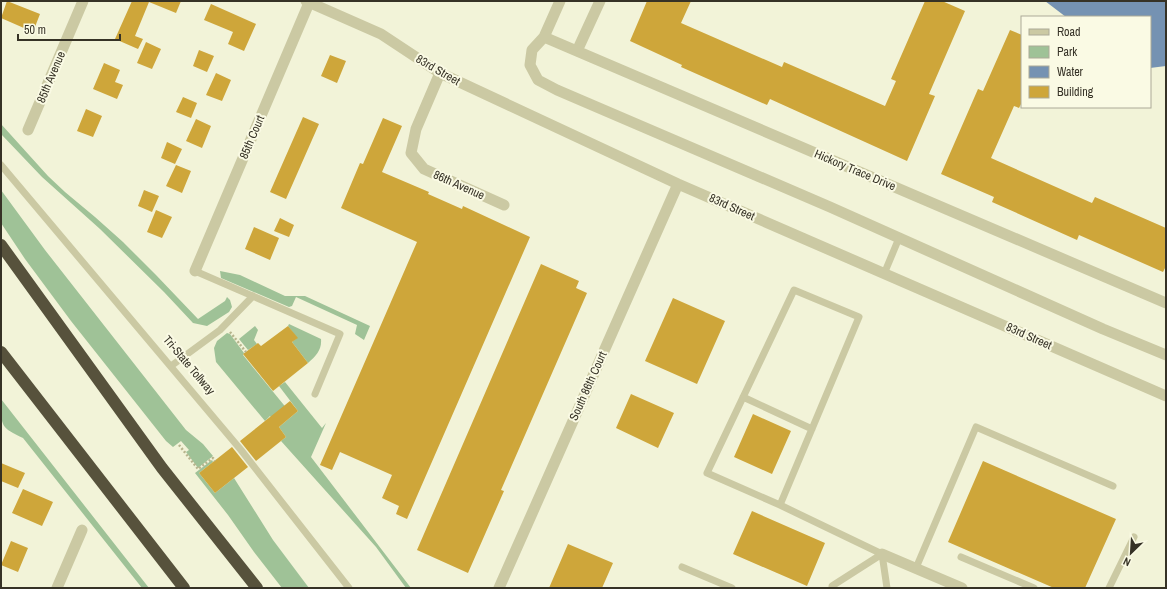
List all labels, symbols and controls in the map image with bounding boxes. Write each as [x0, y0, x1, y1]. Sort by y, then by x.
scale bar [18, 16, 120, 42]
legend [1021, 16, 1151, 108]
text: 50 m [24, 22, 46, 38]
text: Road [1057, 24, 1081, 40]
text: Park [1057, 44, 1077, 60]
street label: 85th Avenue [33, 49, 69, 105]
street label: 83rd Street [413, 51, 463, 89]
text: Water [1057, 64, 1084, 80]
text: Building [1057, 84, 1094, 100]
street label: 85th Court [236, 112, 268, 161]
street label: Hickory Trace Drive [812, 146, 898, 194]
street label: 86th Avenue [431, 167, 487, 203]
street label: 83rd Street [707, 190, 758, 224]
street label: 83rd Street [1004, 319, 1055, 353]
street label: Tri-State Tollway [159, 332, 219, 398]
street label: South 86th Court [566, 349, 611, 423]
north arrow [1111, 533, 1151, 573]
text: N [1121, 554, 1133, 570]

